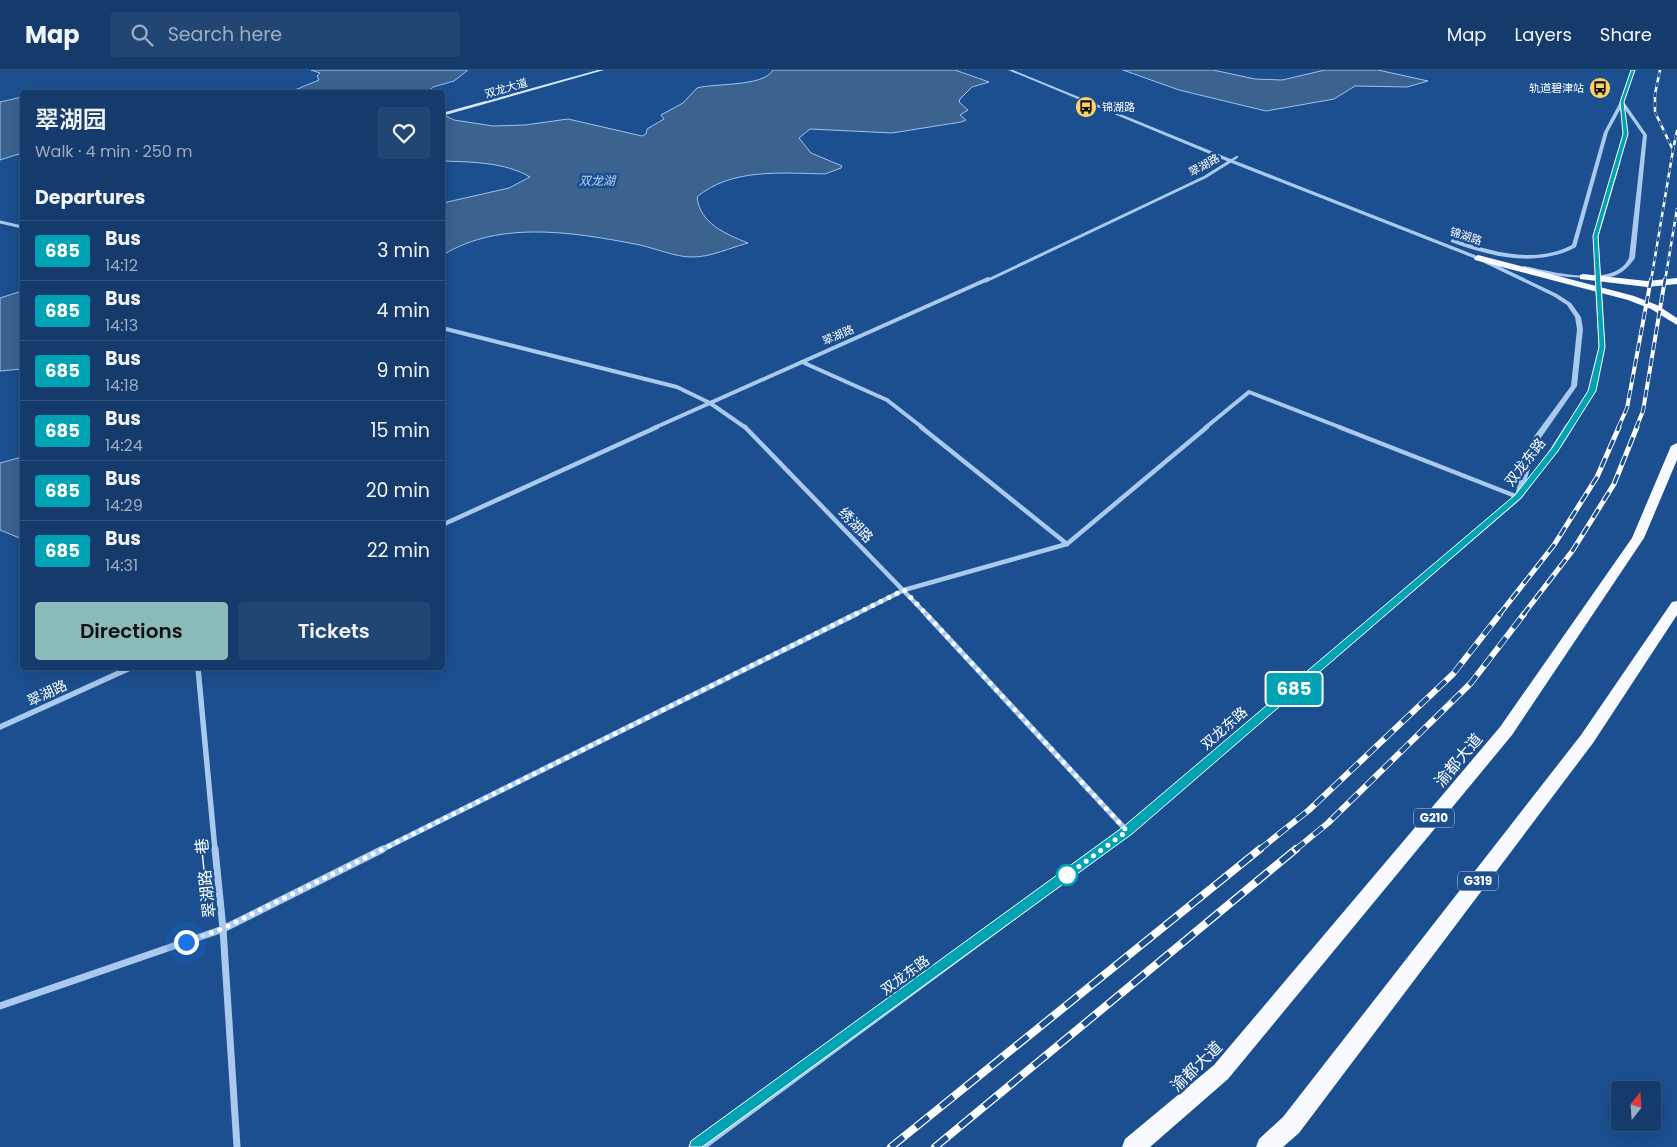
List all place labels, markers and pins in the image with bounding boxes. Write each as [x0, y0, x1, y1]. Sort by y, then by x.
bus stop icon: 轨道碧津站 [1588, 76, 1612, 100]
place label: 轨道碧津站 [1529, 80, 1584, 96]
bus stop icon: 锦湖路 [1074, 95, 1098, 119]
place label: 锦湖路 [1102, 99, 1135, 115]
unlabelled marker [1056, 864, 1078, 886]

